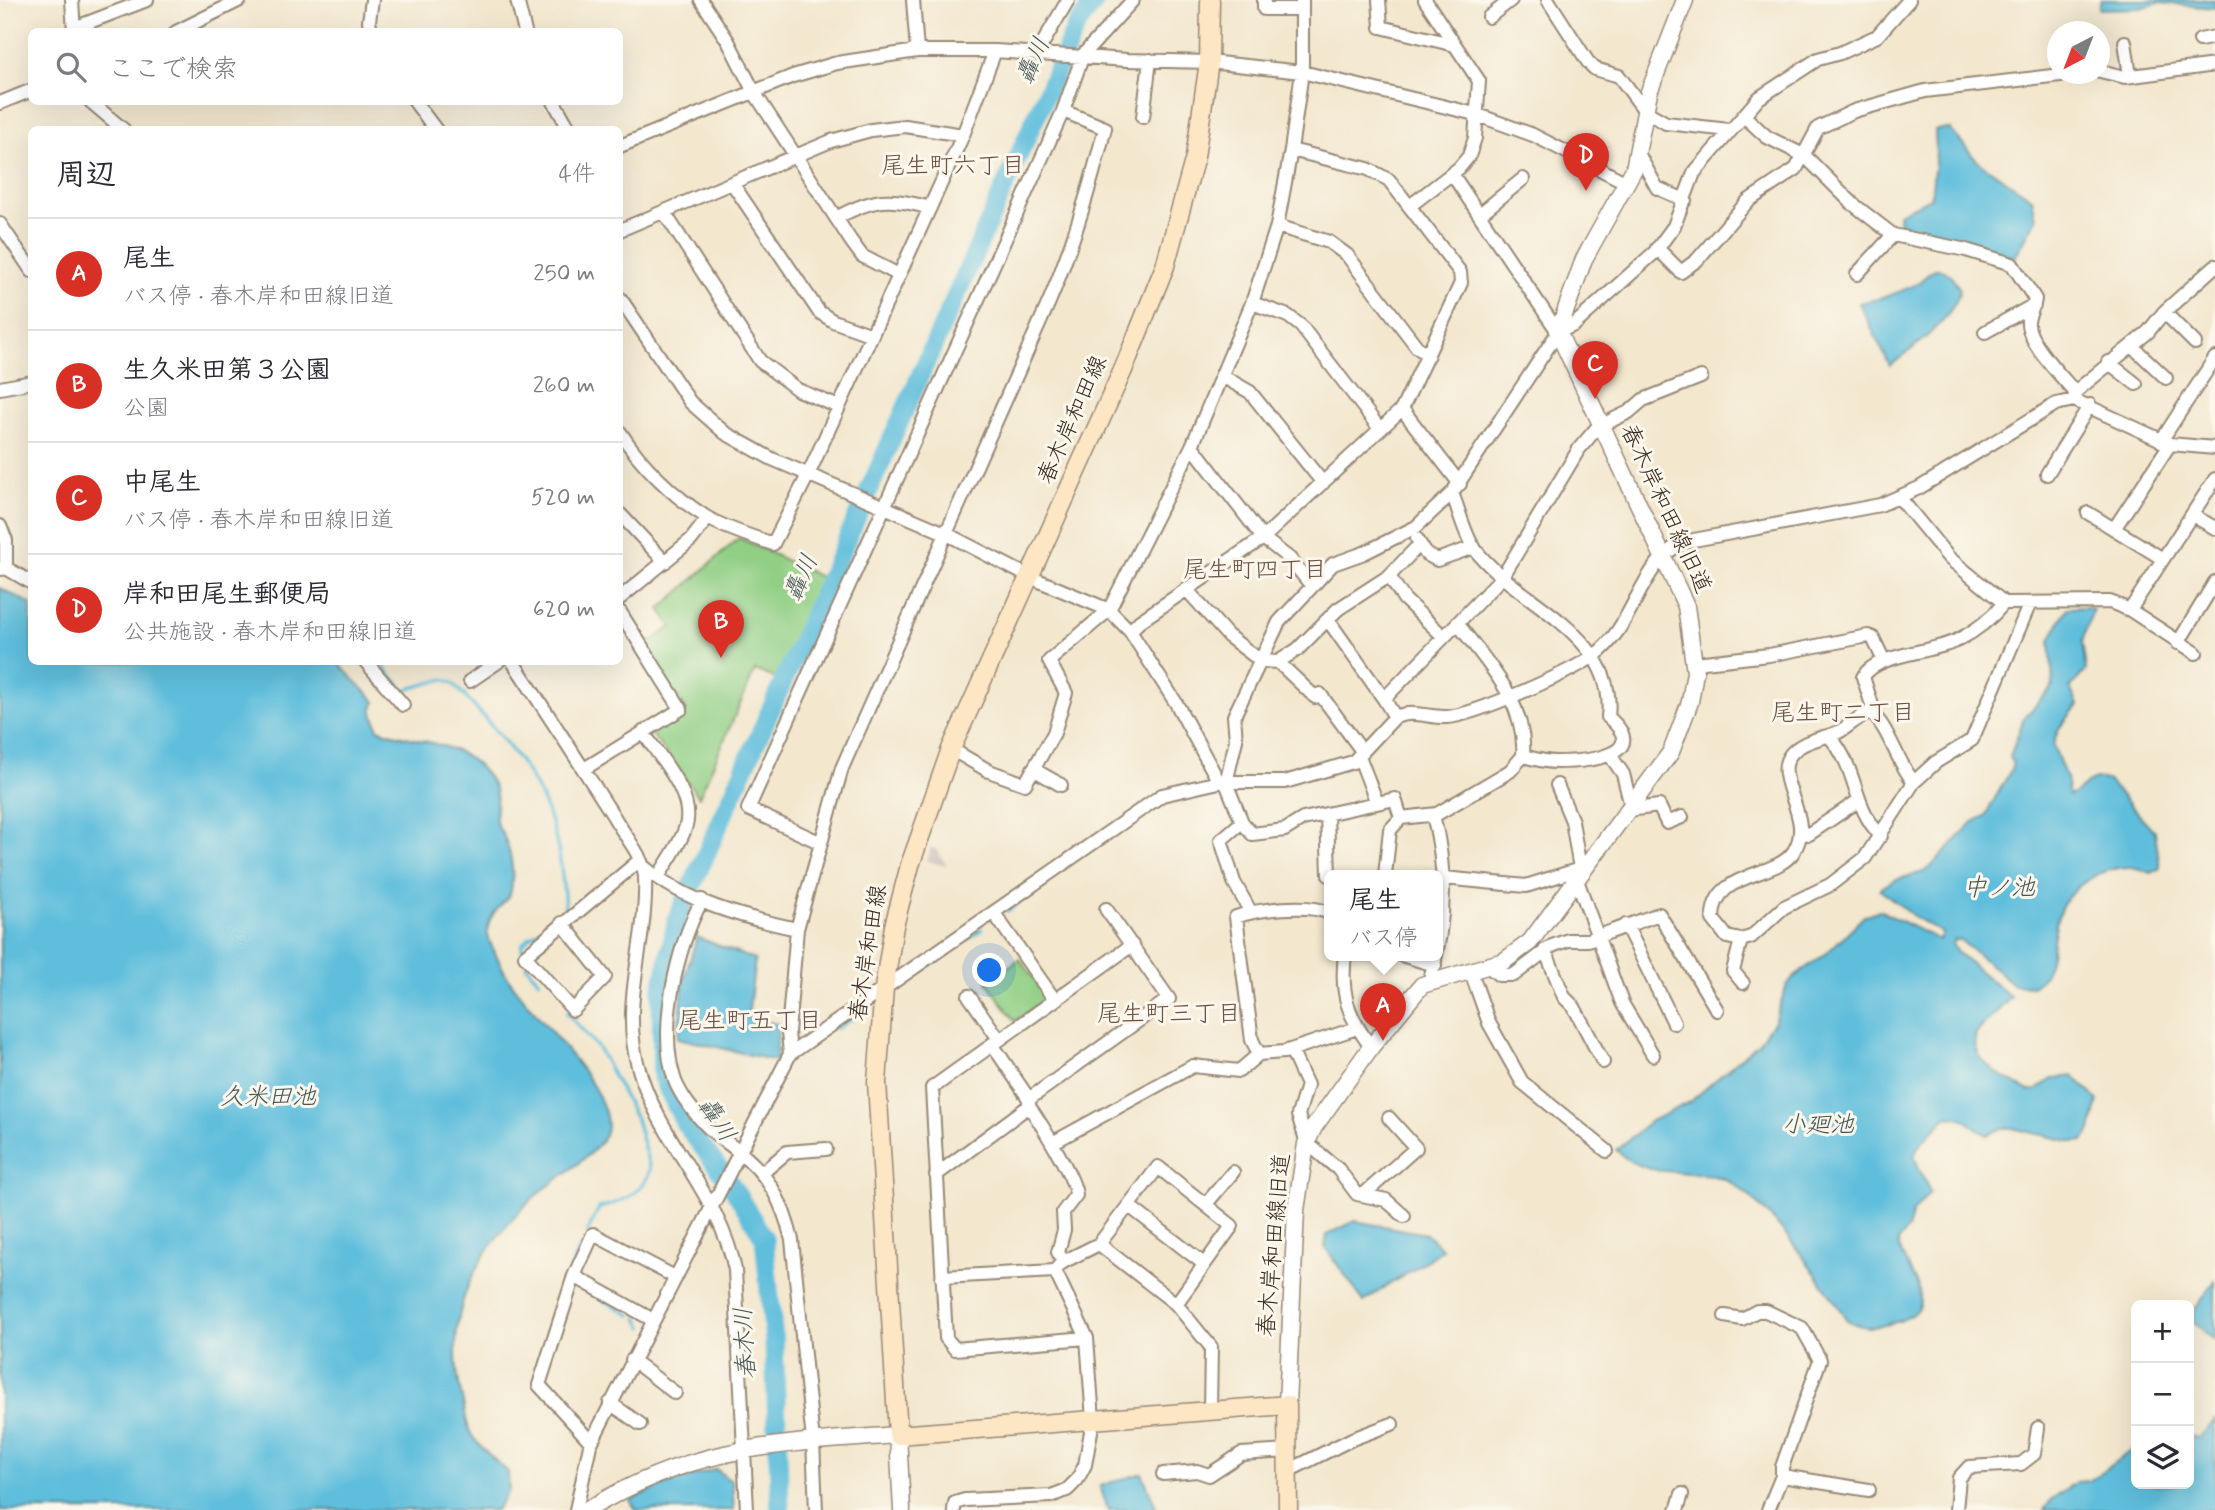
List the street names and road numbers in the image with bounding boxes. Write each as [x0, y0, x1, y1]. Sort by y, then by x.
street label: 春木岸和田線 [1031, 351, 1115, 489]
street label: 春木岸和田線旧道 [1613, 419, 1717, 599]
street label: 春木岸和田線 [843, 883, 895, 1023]
street label: 春木岸和田線旧道 [1252, 1152, 1298, 1338]

